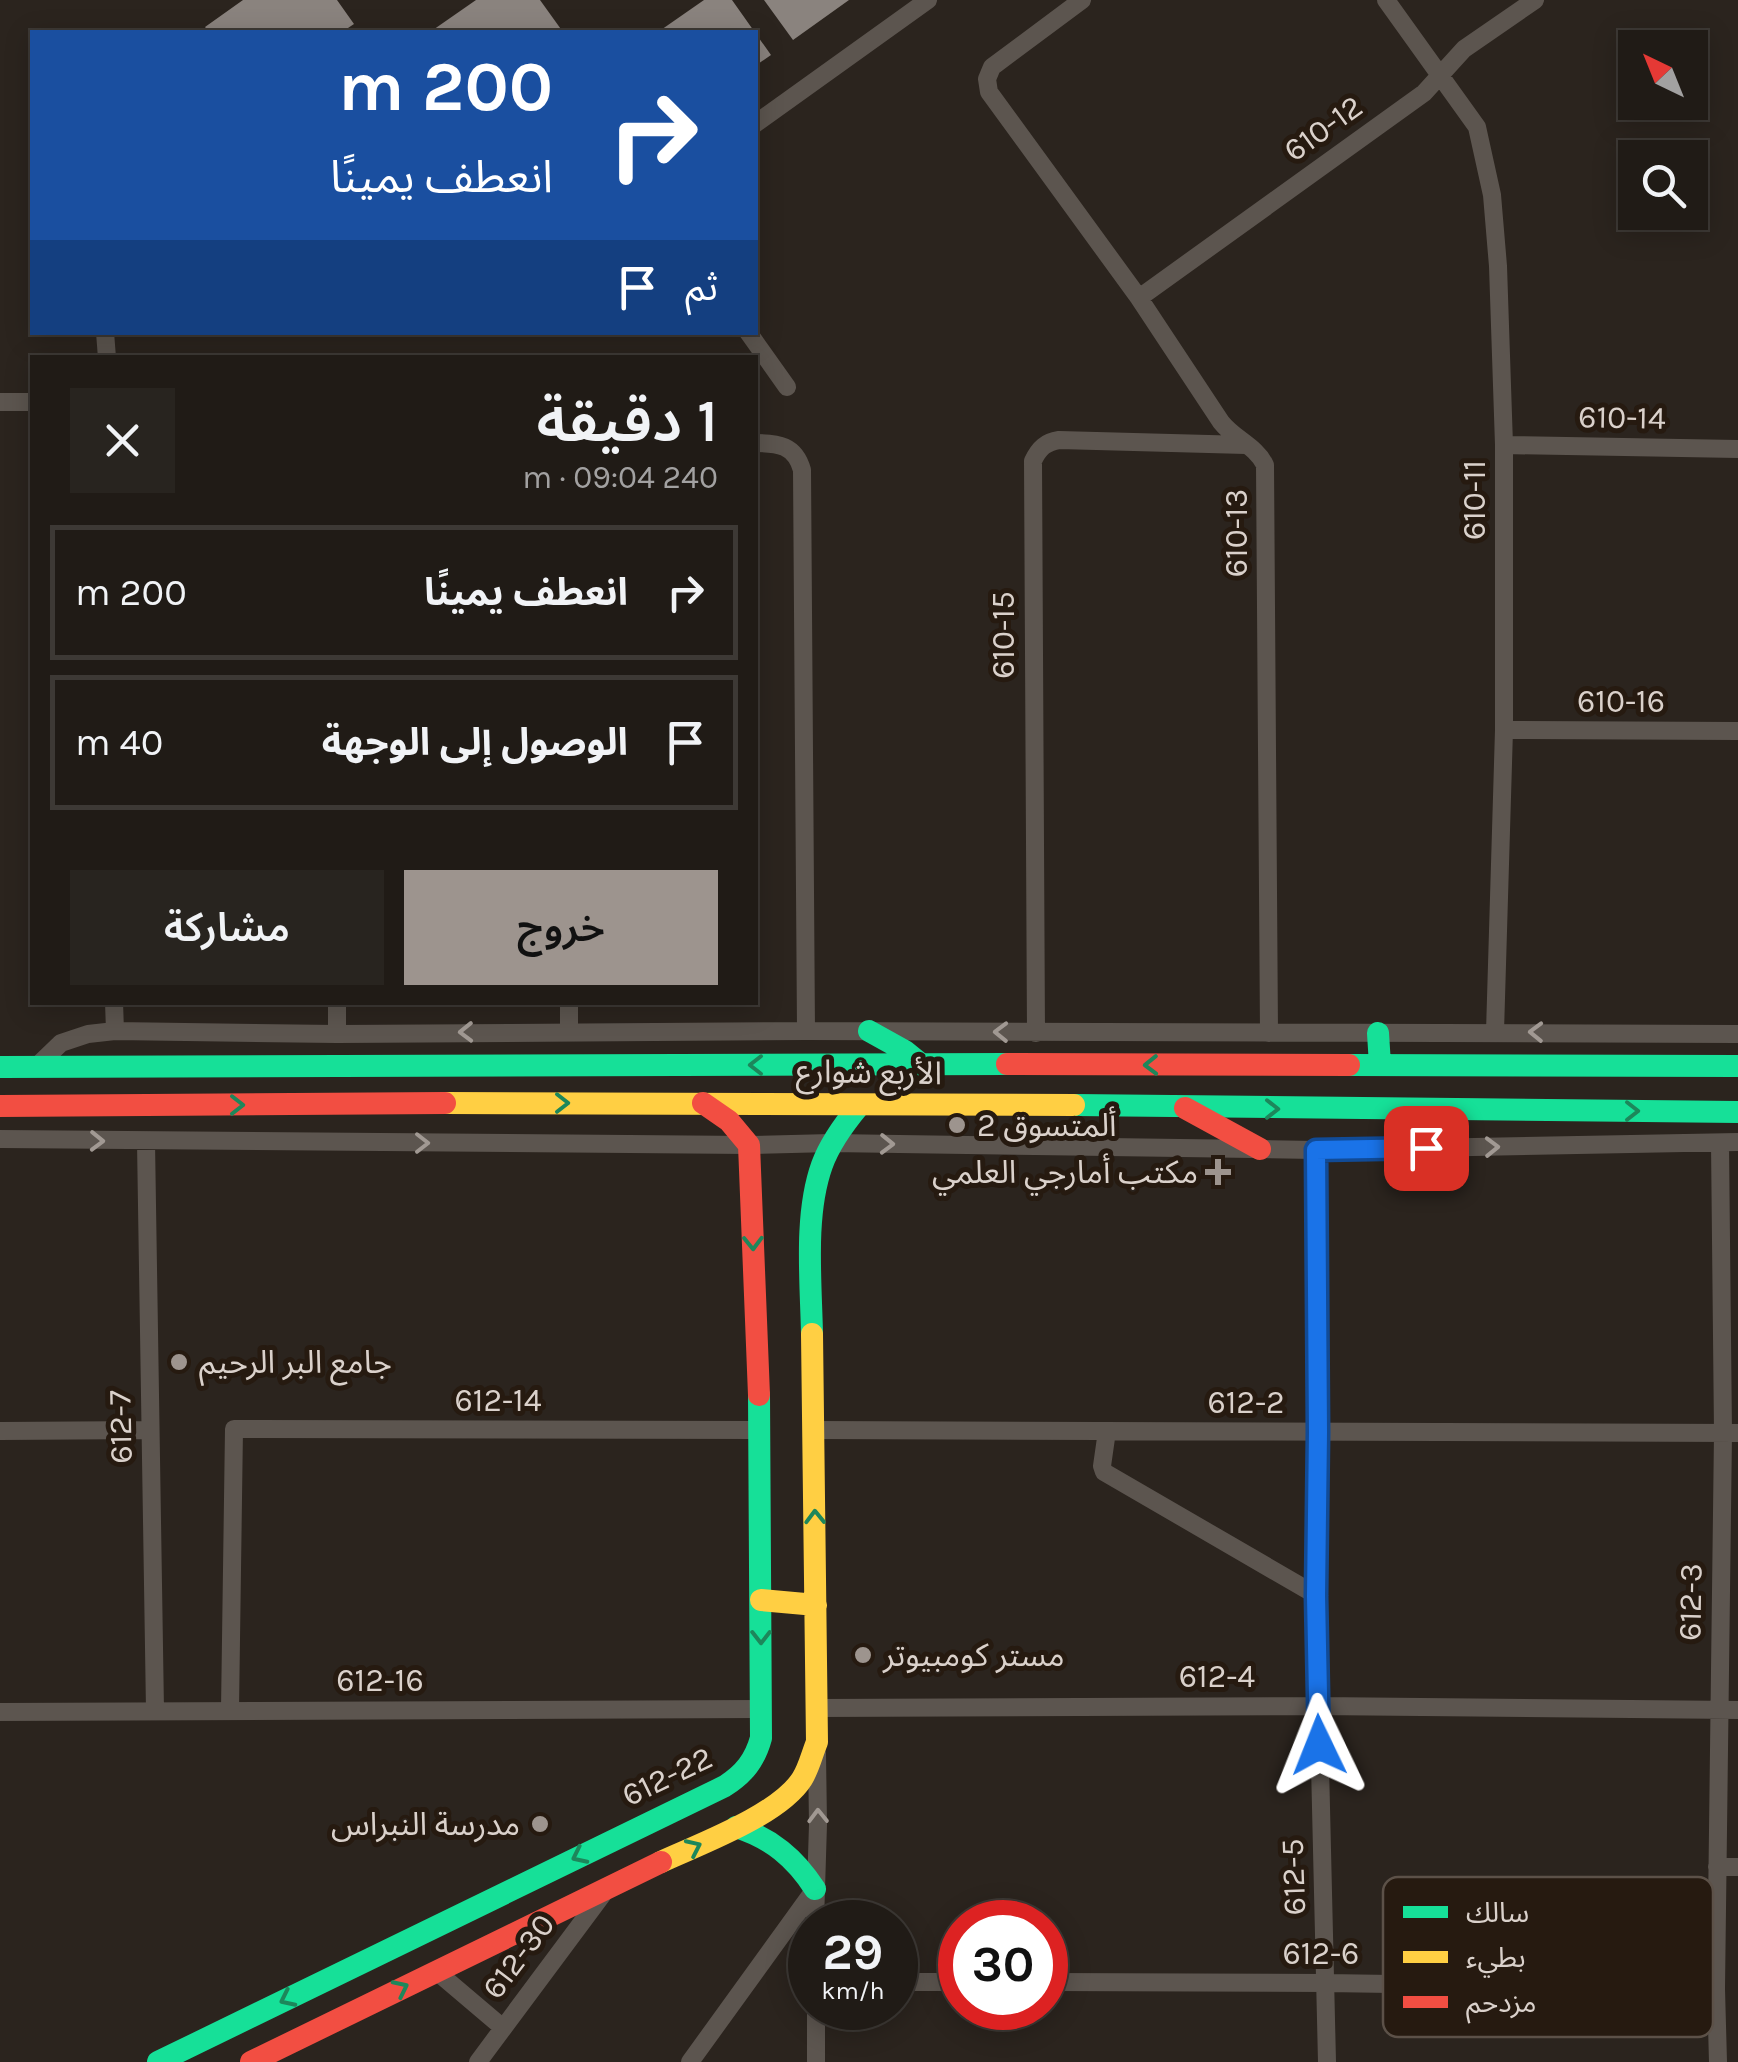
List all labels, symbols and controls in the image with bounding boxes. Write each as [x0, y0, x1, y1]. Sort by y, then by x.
north arrow [1618, 30, 1708, 120]
map controls [1618, 30, 1708, 230]
text: 200 m [338, 46, 553, 128]
icon: right [588, 70, 718, 200]
street label: 610-12 [1277, 88, 1370, 169]
button: search [1618, 140, 1708, 230]
text: انعطف يمينًا [330, 151, 553, 203]
icon: arrive [610, 260, 665, 315]
text: ثم [685, 265, 718, 310]
text: 1 دقيقة [537, 386, 718, 456]
button: close [70, 388, 175, 493]
street label: 610-14 [1578, 398, 1666, 437]
text: 240 m · 09:04 [522, 459, 718, 496]
street label: 610-11 [1456, 460, 1493, 540]
street label: 610-13 [1218, 489, 1255, 577]
icon: right [658, 565, 713, 620]
text: 200 m [75, 570, 187, 615]
text: انعطف يمينًا [424, 570, 628, 615]
street label: 610-15 [985, 591, 1022, 679]
street label: 610-16 [1577, 683, 1665, 720]
icon: arrive [658, 715, 713, 770]
text: 40 m [75, 720, 163, 765]
text: الوصول إلى الوجهة [322, 720, 628, 765]
button: مشاركة [70, 870, 384, 985]
button: خروج [404, 870, 718, 985]
one-way arrow [1527, 1021, 1542, 1043]
one-way arrow [457, 1022, 473, 1043]
one-way arrow [992, 1022, 1008, 1043]
street label: الأربع شوارع [796, 1053, 942, 1097]
one-way arrow [747, 1054, 762, 1076]
one-way arrow [1142, 1054, 1158, 1076]
one-way arrow [556, 1092, 571, 1114]
one-way arrow [230, 1094, 246, 1116]
one-way arrow [1265, 1098, 1281, 1119]
one-way arrow [1626, 1100, 1641, 1122]
place label: ألمتسوق 2 [977, 1106, 1117, 1144]
pin [1384, 1106, 1469, 1191]
marker: ألمتسوق 2 [946, 1114, 968, 1136]
icon: arrive [1399, 1121, 1454, 1176]
one-way arrow [90, 1130, 106, 1151]
one-way arrow [416, 1132, 431, 1154]
one-way arrow [880, 1133, 896, 1155]
one-way arrow [1486, 1136, 1501, 1158]
place label: مكتب أمارجي العلمي [932, 1153, 1198, 1196]
marker: مكتب أمارجي العلمي [1207, 1161, 1229, 1183]
one-way arrow [743, 1235, 764, 1251]
place label: جامع البر الرحيم [199, 1344, 392, 1386]
marker: جامع البر الرحيم [168, 1351, 190, 1373]
street label: 612-14 [454, 1382, 542, 1419]
street label: 612-2 [1207, 1384, 1285, 1421]
street label: 612-7 [101, 1390, 140, 1464]
one-way arrow [804, 1508, 825, 1524]
street label: 612-3 [1671, 1563, 1710, 1641]
one-way arrow [750, 1630, 772, 1646]
place label: مستر كومبيوتر [882, 1637, 1065, 1674]
marker: مستر كومبيوتر [852, 1644, 874, 1666]
street label: 612-4 [1179, 1658, 1255, 1695]
street label: 612-16 [336, 1662, 424, 1699]
position arrow [1267, 1693, 1371, 1797]
street label: 612-22 [616, 1739, 718, 1814]
place label: مدرسة النبراس [331, 1806, 520, 1843]
one-way arrow [807, 1807, 829, 1822]
marker: مدرسة النبراس [529, 1813, 551, 1835]
street label: 612-5 [1274, 1838, 1313, 1916]
one-way arrow [684, 1839, 702, 1859]
one-way arrow [571, 1843, 589, 1863]
legend [1383, 1877, 1713, 2037]
text: سالك [1466, 1896, 1529, 1929]
speed limit sign: 30 [938, 1900, 1068, 2030]
street label: 612-30 [475, 1907, 562, 2006]
text: 29 [823, 1923, 883, 1982]
street label: 612-6 [1283, 1935, 1359, 1972]
text: بطيء [1466, 1941, 1526, 1978]
text: km/h [821, 1976, 885, 2005]
one-way arrow [391, 1981, 409, 2001]
text: مزدحم [1466, 1986, 1537, 2024]
one-way arrow [279, 1987, 297, 2007]

